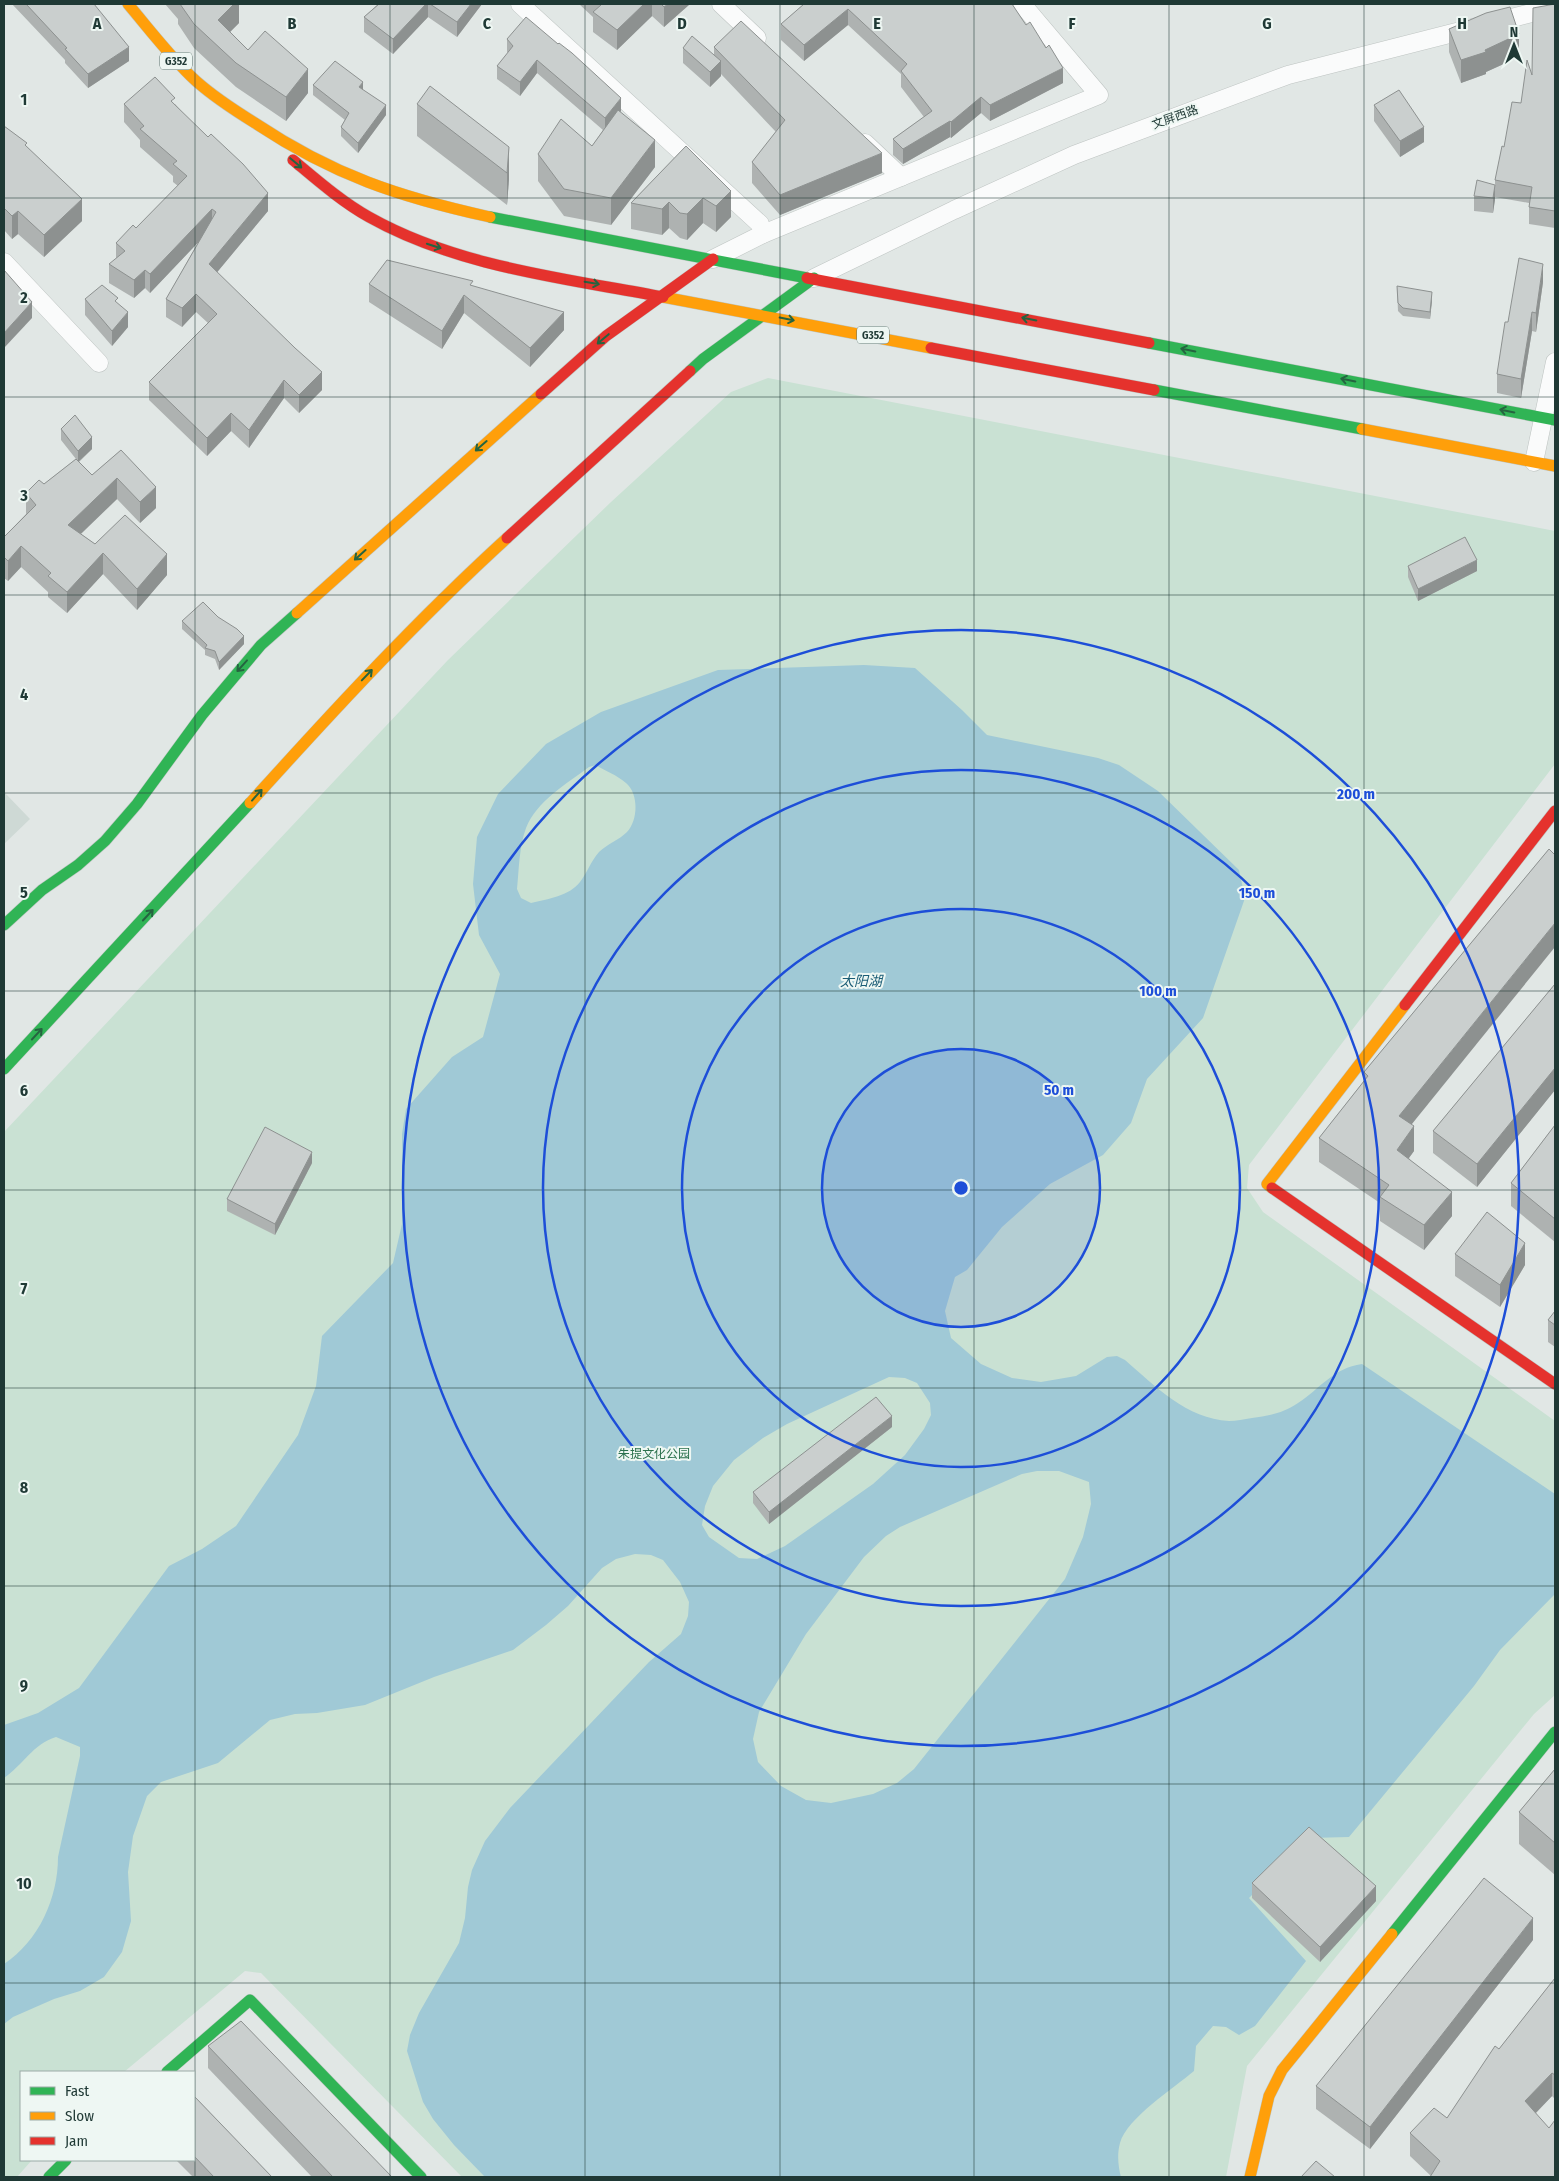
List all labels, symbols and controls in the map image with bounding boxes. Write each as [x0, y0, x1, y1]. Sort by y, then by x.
text: A [92, 14, 102, 33]
text: B [288, 14, 297, 33]
text: C [483, 14, 492, 33]
text: D [677, 14, 687, 33]
text: E [873, 14, 881, 33]
text: F [1068, 14, 1076, 33]
text: G [1262, 14, 1272, 33]
text: H [1457, 14, 1467, 33]
north arrow [1489, 20, 1539, 70]
text: N [1510, 24, 1518, 41]
road number: G352 [160, 52, 192, 70]
text: 1 [21, 90, 27, 109]
street label: 文屏西路 [1150, 102, 1200, 132]
one-way arrow [290, 157, 303, 169]
one-way arrow [426, 242, 442, 252]
one-way arrow [584, 278, 600, 288]
text: 2 [19, 288, 28, 307]
one-way arrow [778, 314, 794, 324]
one-way arrow [1021, 314, 1037, 324]
road number: G352 [857, 326, 889, 344]
one-way arrow [597, 334, 610, 345]
one-way arrow [1181, 345, 1197, 354]
one-way arrow [1340, 375, 1356, 385]
one-way arrow [1500, 406, 1516, 415]
one-way arrow [475, 441, 488, 452]
text: 3 [19, 486, 28, 505]
one-way arrow [354, 549, 367, 561]
one-way arrow [236, 660, 248, 673]
one-way arrow [361, 669, 373, 681]
text: 4 [20, 685, 28, 704]
text: 200 m [1336, 785, 1375, 803]
one-way arrow [251, 788, 263, 801]
text: 5 [20, 883, 28, 902]
text: 150 m [1239, 884, 1275, 902]
one-way arrow [142, 909, 154, 922]
water label: 太阳湖 [840, 973, 884, 990]
text: 100 m [1139, 982, 1177, 1000]
one-way arrow [31, 1027, 43, 1040]
text: 6 [20, 1081, 28, 1100]
text: 50 m [1044, 1081, 1074, 1099]
centre of rings [952, 1179, 970, 1197]
text: 7 [21, 1279, 28, 1298]
park label: 朱提文化公园 [618, 1447, 690, 1461]
text: 8 [20, 1478, 29, 1497]
text: 9 [20, 1676, 28, 1695]
text: 10 [16, 1874, 32, 1893]
legend [20, 2071, 195, 2161]
text: Fast [65, 2082, 89, 2100]
text: Slow [65, 2107, 94, 2125]
text: Jam [65, 2132, 88, 2150]

